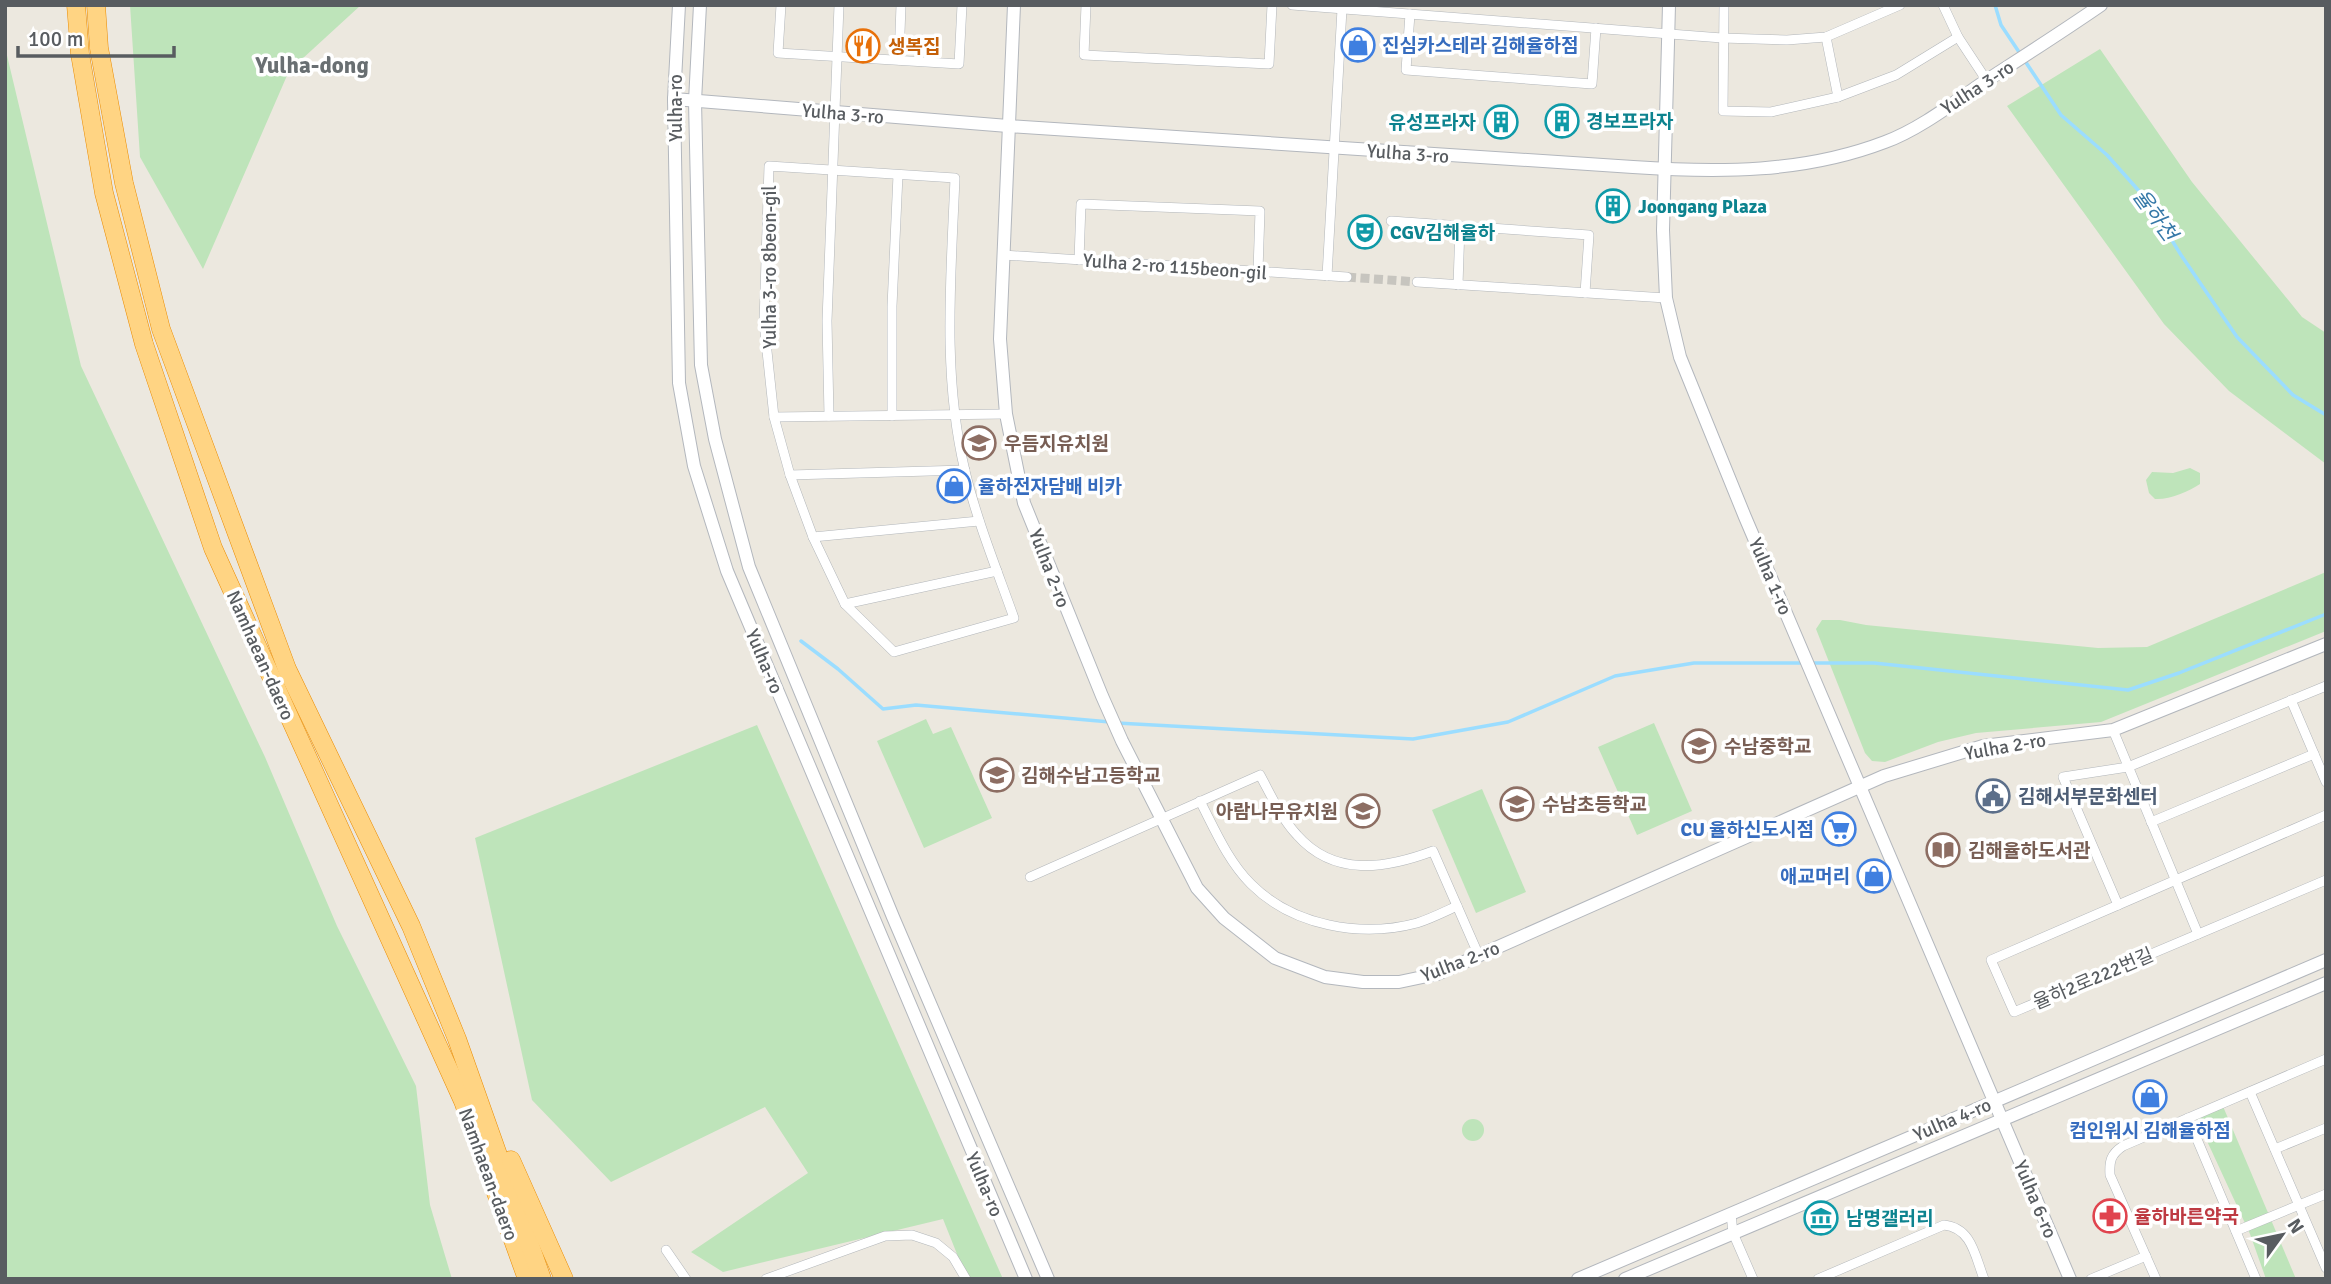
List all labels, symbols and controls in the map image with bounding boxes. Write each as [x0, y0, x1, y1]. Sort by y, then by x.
scale bar [18, 14, 173, 58]
text: 100 m [28, 26, 83, 52]
shop icon: 진심카스테라 김해율하점 [1339, 26, 1377, 64]
restaurant icon: 생복집 [844, 27, 882, 65]
place label: 진심카스테라 김해율하점 [1382, 34, 1578, 58]
place label: 생복집 [888, 35, 940, 59]
district label: Yulha-dong [254, 51, 369, 80]
street label: Yulha 3-ro [1936, 55, 2019, 120]
street label: Yulha-ro [664, 74, 688, 142]
street label: Yulha 3-ro [801, 98, 885, 130]
building icon: 경보프라자 [1543, 102, 1581, 140]
building icon: 유성프라자 [1482, 103, 1520, 141]
place label: 경보프라자 [1586, 110, 1674, 134]
place label: 유성프라자 [1389, 111, 1477, 135]
street label: Yulha 3-ro [1366, 139, 1450, 169]
water label: 율하천 [2127, 184, 2184, 248]
street label: Yulha 3-ro 8beon-gil [758, 185, 782, 349]
building icon: Joongang Plaza [1594, 187, 1632, 225]
place label: Joongang Plaza [1638, 195, 1767, 219]
theatre icon: CGV김해율하 [1346, 213, 1384, 251]
place label: CGV김해율하 [1390, 221, 1496, 245]
street label: Yulha 2-ro 115beon-gil [1082, 249, 1268, 285]
school or university icon: 우듬지유치원 [960, 424, 998, 462]
place label: 우듬지유치원 [1004, 432, 1109, 456]
shop icon: 율하전자담배 비카 [935, 467, 973, 505]
place label: 율하전자담배 비카 [978, 475, 1123, 499]
street label: Yulha 2-ro [1023, 526, 1075, 611]
street label: Yulha 1-ro [1743, 534, 1797, 619]
street label: Namhaean-daero [221, 587, 299, 724]
street label: Yulha-ro [740, 625, 788, 697]
school or university icon: 수남중학교 [1680, 727, 1718, 765]
street label: Yulha 2-ro [1963, 728, 2048, 766]
place label: 수남중학교 [1724, 735, 1811, 759]
school or university icon: 김해수남고등학교 [978, 756, 1016, 794]
place label: 김해수남고등학교 [1021, 764, 1161, 788]
public building icon: 김해서부문화센터 [1974, 777, 2012, 815]
school or university icon: 수남초등학교 [1498, 785, 1536, 823]
place label: 김해서부문화센터 [2018, 785, 2158, 809]
school or university icon: 아람나무유치원 [1344, 792, 1382, 830]
place label: 수남초등학교 [1542, 793, 1647, 817]
place label: 아람나무유치원 [1216, 800, 1338, 824]
supermarket icon: CU 율하신도시점 [1820, 810, 1858, 848]
place label: CU 율하신도시점 [1681, 818, 1814, 842]
library icon: 김해율하도서관 [1924, 831, 1962, 869]
place label: 김해율하도서관 [1968, 839, 2091, 863]
shop icon: 애교머리 [1855, 857, 1893, 895]
place label: 애교머리 [1780, 865, 1850, 889]
street label: Yulha 2-ro [1418, 936, 1503, 988]
street label: 율하2로222번길 [2030, 943, 2157, 1015]
shop icon: 컴인워시 김해율하점 [2131, 1078, 2169, 1116]
street label: Yulha 4-ro [1910, 1093, 1995, 1147]
street label: Namhaean-daero [453, 1105, 523, 1244]
place label: 컴인워시 김해율하점 [2069, 1119, 2231, 1143]
street label: Yulha-ro [960, 1148, 1008, 1220]
street label: Yulha 6-ro [2008, 1157, 2062, 1242]
pharmacy icon: 율하바른약국 [2091, 1197, 2129, 1235]
museum icon: 남명갤러리 [1802, 1199, 1840, 1237]
north arrow [2247, 1200, 2317, 1270]
place label: 율하바른약국 [2134, 1205, 2239, 1229]
place label: 남명갤러리 [1846, 1207, 1933, 1231]
text: N [2282, 1214, 2309, 1238]

